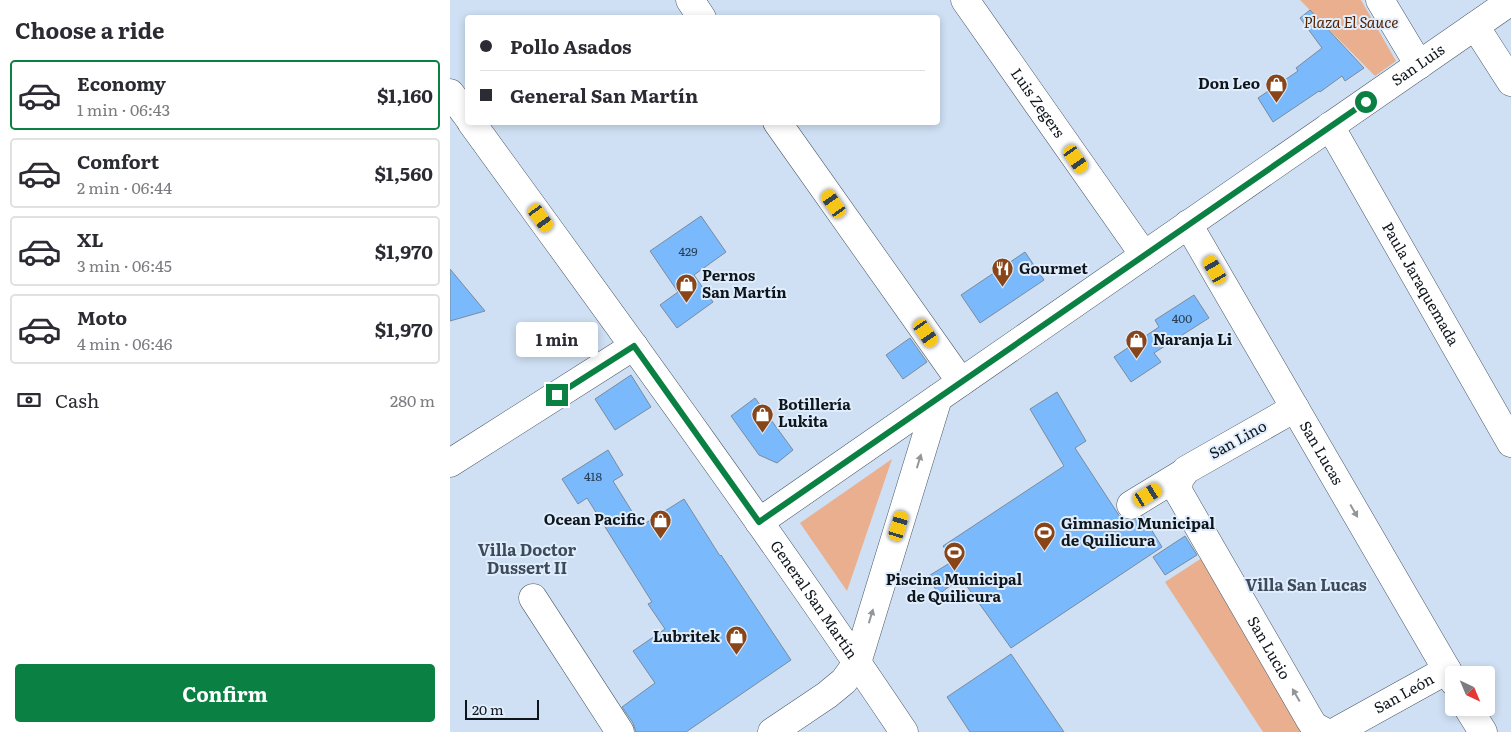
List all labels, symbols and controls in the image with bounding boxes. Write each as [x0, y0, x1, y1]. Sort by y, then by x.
park label: Plaza El Sauce [1304, 10, 1398, 33]
text: Choose a ride [15, 13, 164, 46]
text: Pollo Asados [510, 32, 632, 60]
street label: San Luis [1386, 37, 1449, 91]
street label: Luis Zegers [1006, 63, 1071, 142]
text: Economy [77, 69, 166, 97]
place label: Don Leo [1198, 71, 1260, 94]
shop icon: Don Leo [1264, 72, 1288, 103]
icon: car [17, 73, 62, 118]
text: $1,160 [377, 81, 433, 109]
text: General San Martín [510, 81, 698, 109]
route start [1355, 91, 1377, 113]
text: 1 min · 06:43 [77, 97, 170, 121]
car [1061, 142, 1090, 176]
text: Comfort [77, 147, 159, 175]
icon: car [17, 151, 62, 196]
text: $1,560 [374, 159, 433, 187]
text: 2 min · 06:44 [77, 175, 172, 199]
car [819, 187, 848, 221]
car [526, 201, 555, 235]
street label: Paula Jaraquemada [1377, 217, 1466, 350]
text: XL [77, 225, 104, 253]
icon: car [17, 229, 62, 274]
text: $1,970 [375, 237, 433, 265]
house number: 429 [679, 242, 697, 260]
text: 3 min · 06:45 [77, 253, 172, 277]
car [1201, 253, 1228, 287]
place label: Gourmet [1019, 256, 1088, 279]
restaurant icon: Gourmet [991, 257, 1015, 288]
place label: Pernos San Martín [702, 263, 787, 303]
shop icon: Pernos San Martín [674, 273, 698, 304]
text: Moto [77, 303, 127, 331]
icon: car [17, 307, 62, 352]
house number: 400 [1172, 309, 1192, 327]
text: $1,970 [375, 315, 433, 343]
car [911, 316, 940, 350]
callout: 1 min [516, 322, 598, 358]
text: 1 min [536, 327, 578, 351]
place label: Naranja Li [1153, 327, 1233, 350]
shop icon: Naranja Li [1125, 328, 1149, 359]
text: 4 min · 06:46 [77, 331, 172, 355]
route end [546, 384, 568, 406]
icon: cash [15, 386, 43, 414]
text: Cash [55, 386, 99, 414]
text: 280 m [390, 388, 435, 412]
place label: Botillería Lukita [778, 392, 851, 432]
shop icon: Botillería Lukita [750, 402, 774, 433]
street label: San Lino [1204, 413, 1271, 464]
street label: San Lucas [1295, 416, 1350, 489]
one-way arrow [915, 453, 923, 468]
house number: 418 [584, 467, 602, 485]
car [1131, 481, 1164, 509]
one-way arrow [1350, 505, 1359, 518]
place label: Ocean Pacific [544, 507, 645, 530]
shop icon: Ocean Pacific [649, 508, 673, 539]
car [887, 509, 910, 543]
place label: Gimnasio Municipal de Quilicura [1061, 511, 1216, 551]
sports icon: Gimnasio Municipal de Quilicura [1033, 521, 1057, 552]
street label: General San Martín [765, 535, 864, 663]
district label: Villa Doctor Dussert II [478, 537, 577, 579]
sports icon: Piscina Municipal de Quilicura [942, 540, 966, 571]
place label: Piscina Municipal de Quilicura [886, 567, 1023, 607]
district label: Villa San Lucas [1245, 572, 1367, 596]
one-way arrow [868, 609, 876, 624]
street label: San Lucio [1242, 611, 1297, 684]
place label: Lubritek [653, 624, 721, 647]
shop icon: Lubritek [724, 625, 748, 656]
button: Confirm [15, 664, 435, 722]
street label: San León [1369, 666, 1438, 718]
north arrow [1445, 666, 1495, 716]
map controls [1445, 666, 1495, 716]
one-way arrow [1291, 688, 1300, 701]
scale bar [465, 697, 539, 720]
text: 20 m [472, 699, 504, 719]

